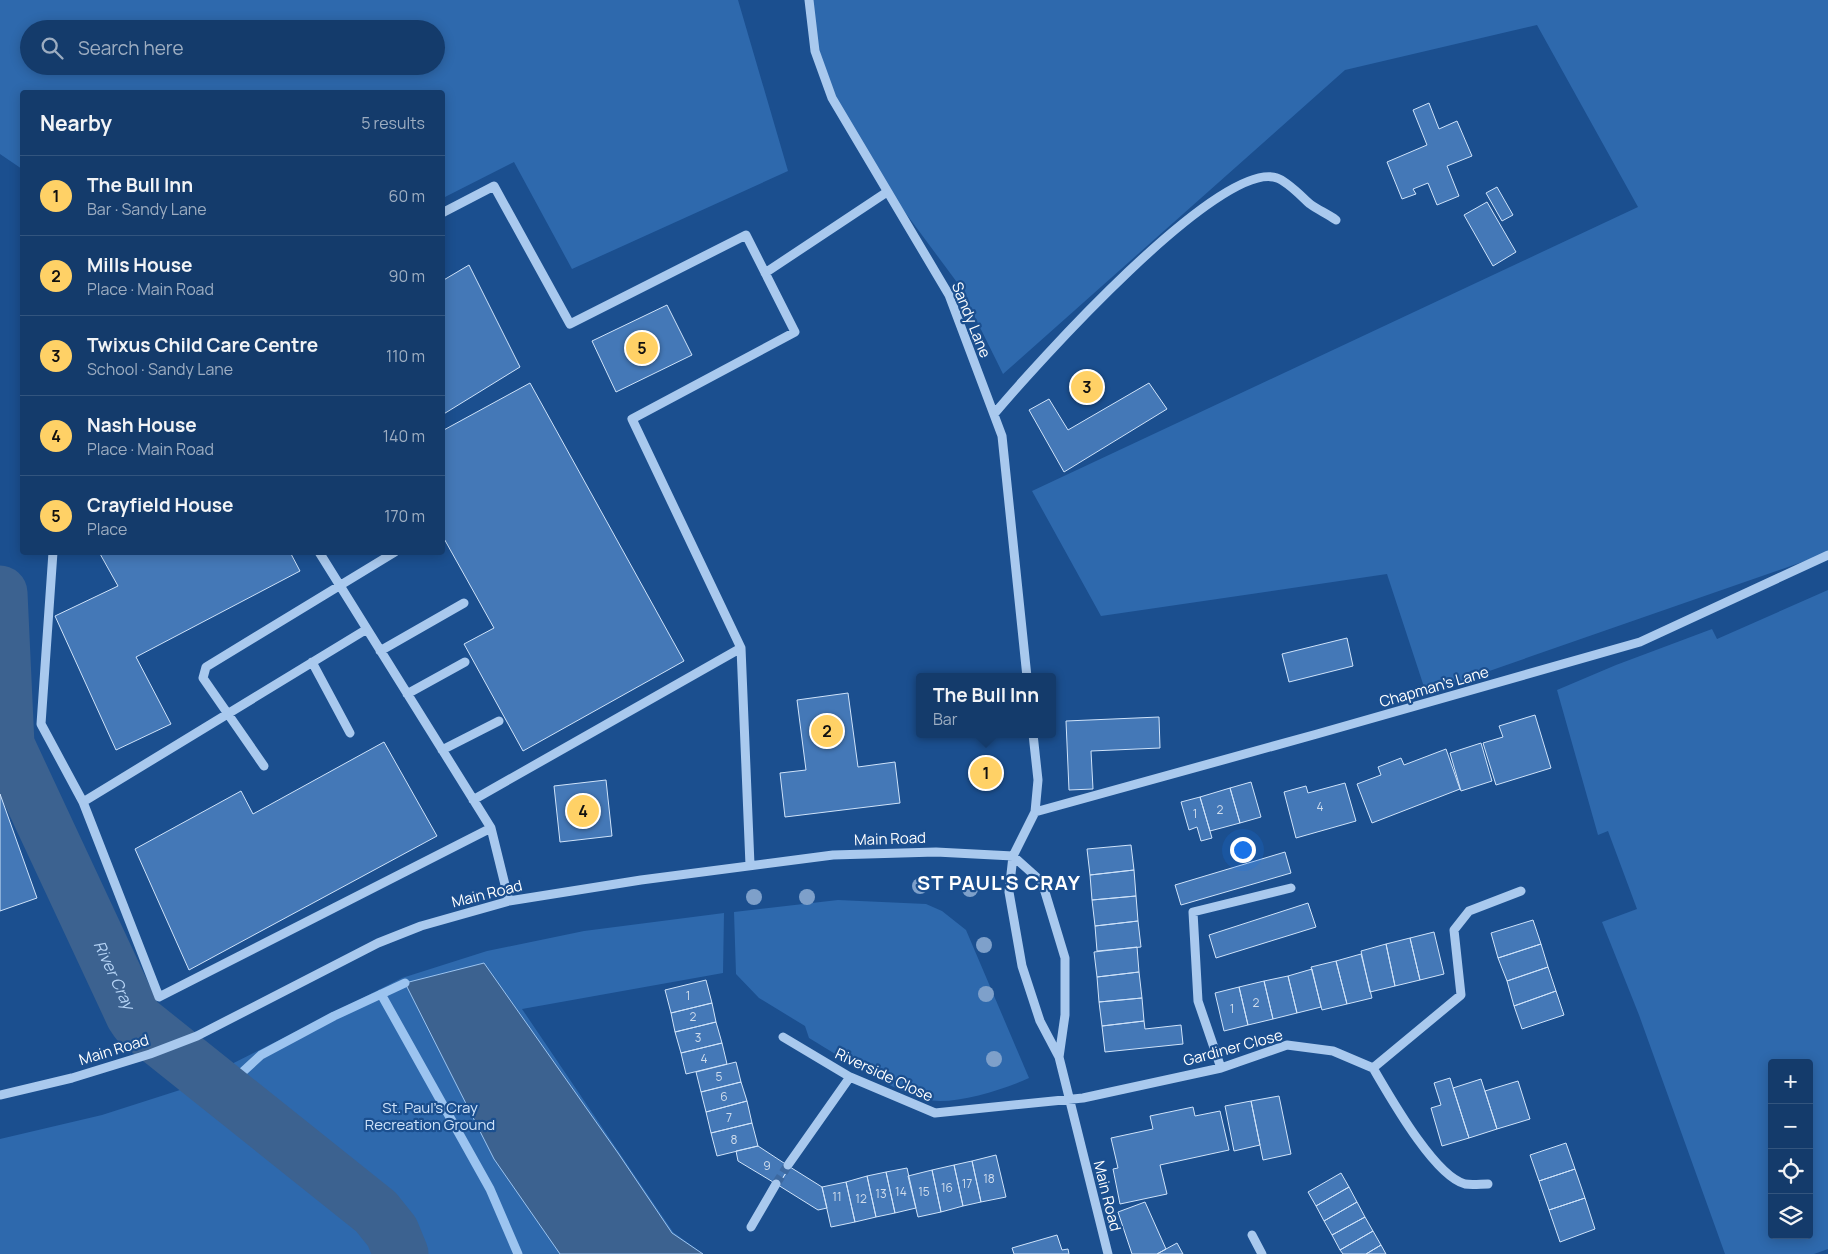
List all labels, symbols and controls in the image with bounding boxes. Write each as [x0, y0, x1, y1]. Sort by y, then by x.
search box [20, 20, 445, 75]
icon: search [38, 34, 66, 62]
text: Search here [78, 35, 184, 61]
text: Nearby [40, 109, 112, 137]
text: 5 results [361, 112, 425, 134]
text: The Bull Inn [87, 172, 193, 198]
text: 1 [52, 185, 60, 207]
text: 60 m [389, 185, 425, 207]
text: Bar · Sandy Lane [87, 198, 207, 220]
text: Mills House [87, 252, 192, 278]
text: 2 [51, 265, 61, 287]
text: 90 m [389, 265, 425, 287]
text: Place · Main Road [87, 278, 214, 300]
street label: Sandy Lane [947, 279, 996, 361]
pin: 5 [626, 329, 658, 367]
text: Twixus Child Care Centre [87, 332, 318, 358]
text: 3 [51, 345, 61, 367]
text: 110 m [386, 345, 425, 367]
text: School · Sandy Lane [87, 358, 233, 380]
pin: 3 [1071, 368, 1103, 406]
text: Nash House [87, 412, 197, 438]
text: 4 [51, 425, 61, 447]
text: 140 m [383, 425, 425, 447]
text: Place · Main Road [87, 438, 214, 460]
text: Crayfield House [87, 492, 234, 518]
text: 5 [51, 505, 61, 527]
text: 170 m [384, 505, 425, 527]
text: Place [87, 518, 127, 540]
street label: Chapman's Lane [1377, 661, 1491, 712]
popup [916, 673, 1056, 738]
text: The Bull Inn [933, 682, 1039, 708]
text: Bar [933, 708, 957, 730]
pin: 2 [811, 712, 843, 750]
pin: 1 [970, 754, 1002, 792]
pin: 4 [567, 792, 599, 830]
house number: 4 [1316, 798, 1324, 815]
house number: 2 [1217, 801, 1224, 818]
house number: 1 [1193, 805, 1197, 822]
street label: Main Road [854, 827, 926, 850]
your location [1230, 837, 1256, 863]
district label: ST PAUL'S CRAY [917, 869, 1081, 896]
street label: Main Road [449, 875, 524, 912]
water label: River Cray [89, 937, 141, 1015]
house number: 1 [686, 987, 690, 1004]
house number: 2 [1253, 994, 1260, 1011]
house number: 1 [1230, 1000, 1234, 1017]
house number: 2 [690, 1008, 697, 1025]
street label: Gardiner Close [1181, 1024, 1285, 1071]
street label: Main Road [76, 1029, 151, 1070]
house number: 3 [695, 1029, 701, 1046]
street label: Riverside Close [832, 1043, 937, 1107]
house number: 4 [700, 1050, 708, 1067]
map controls [1768, 1059, 1813, 1239]
button: + [1768, 1059, 1813, 1104]
house number: 5 [716, 1068, 723, 1085]
house number: 6 [720, 1088, 728, 1105]
park label: St. Paul's Cray Recreation Ground [365, 1097, 495, 1135]
button: − [1768, 1104, 1813, 1149]
house number: 7 [726, 1109, 732, 1126]
house number: 8 [731, 1131, 738, 1148]
button: locate [1768, 1149, 1813, 1194]
house number: 9 [763, 1157, 771, 1174]
street label: Main Road [1089, 1158, 1126, 1233]
house number: 18 [983, 1170, 995, 1187]
house number: 17 [962, 1175, 972, 1192]
house number: 16 [941, 1179, 953, 1196]
house number: 14 [895, 1183, 907, 1200]
house number: 15 [918, 1183, 930, 1200]
house number: 13 [875, 1185, 887, 1202]
house number: 11 [832, 1188, 842, 1205]
house number: 12 [855, 1190, 867, 1207]
button: layers [1768, 1194, 1813, 1239]

